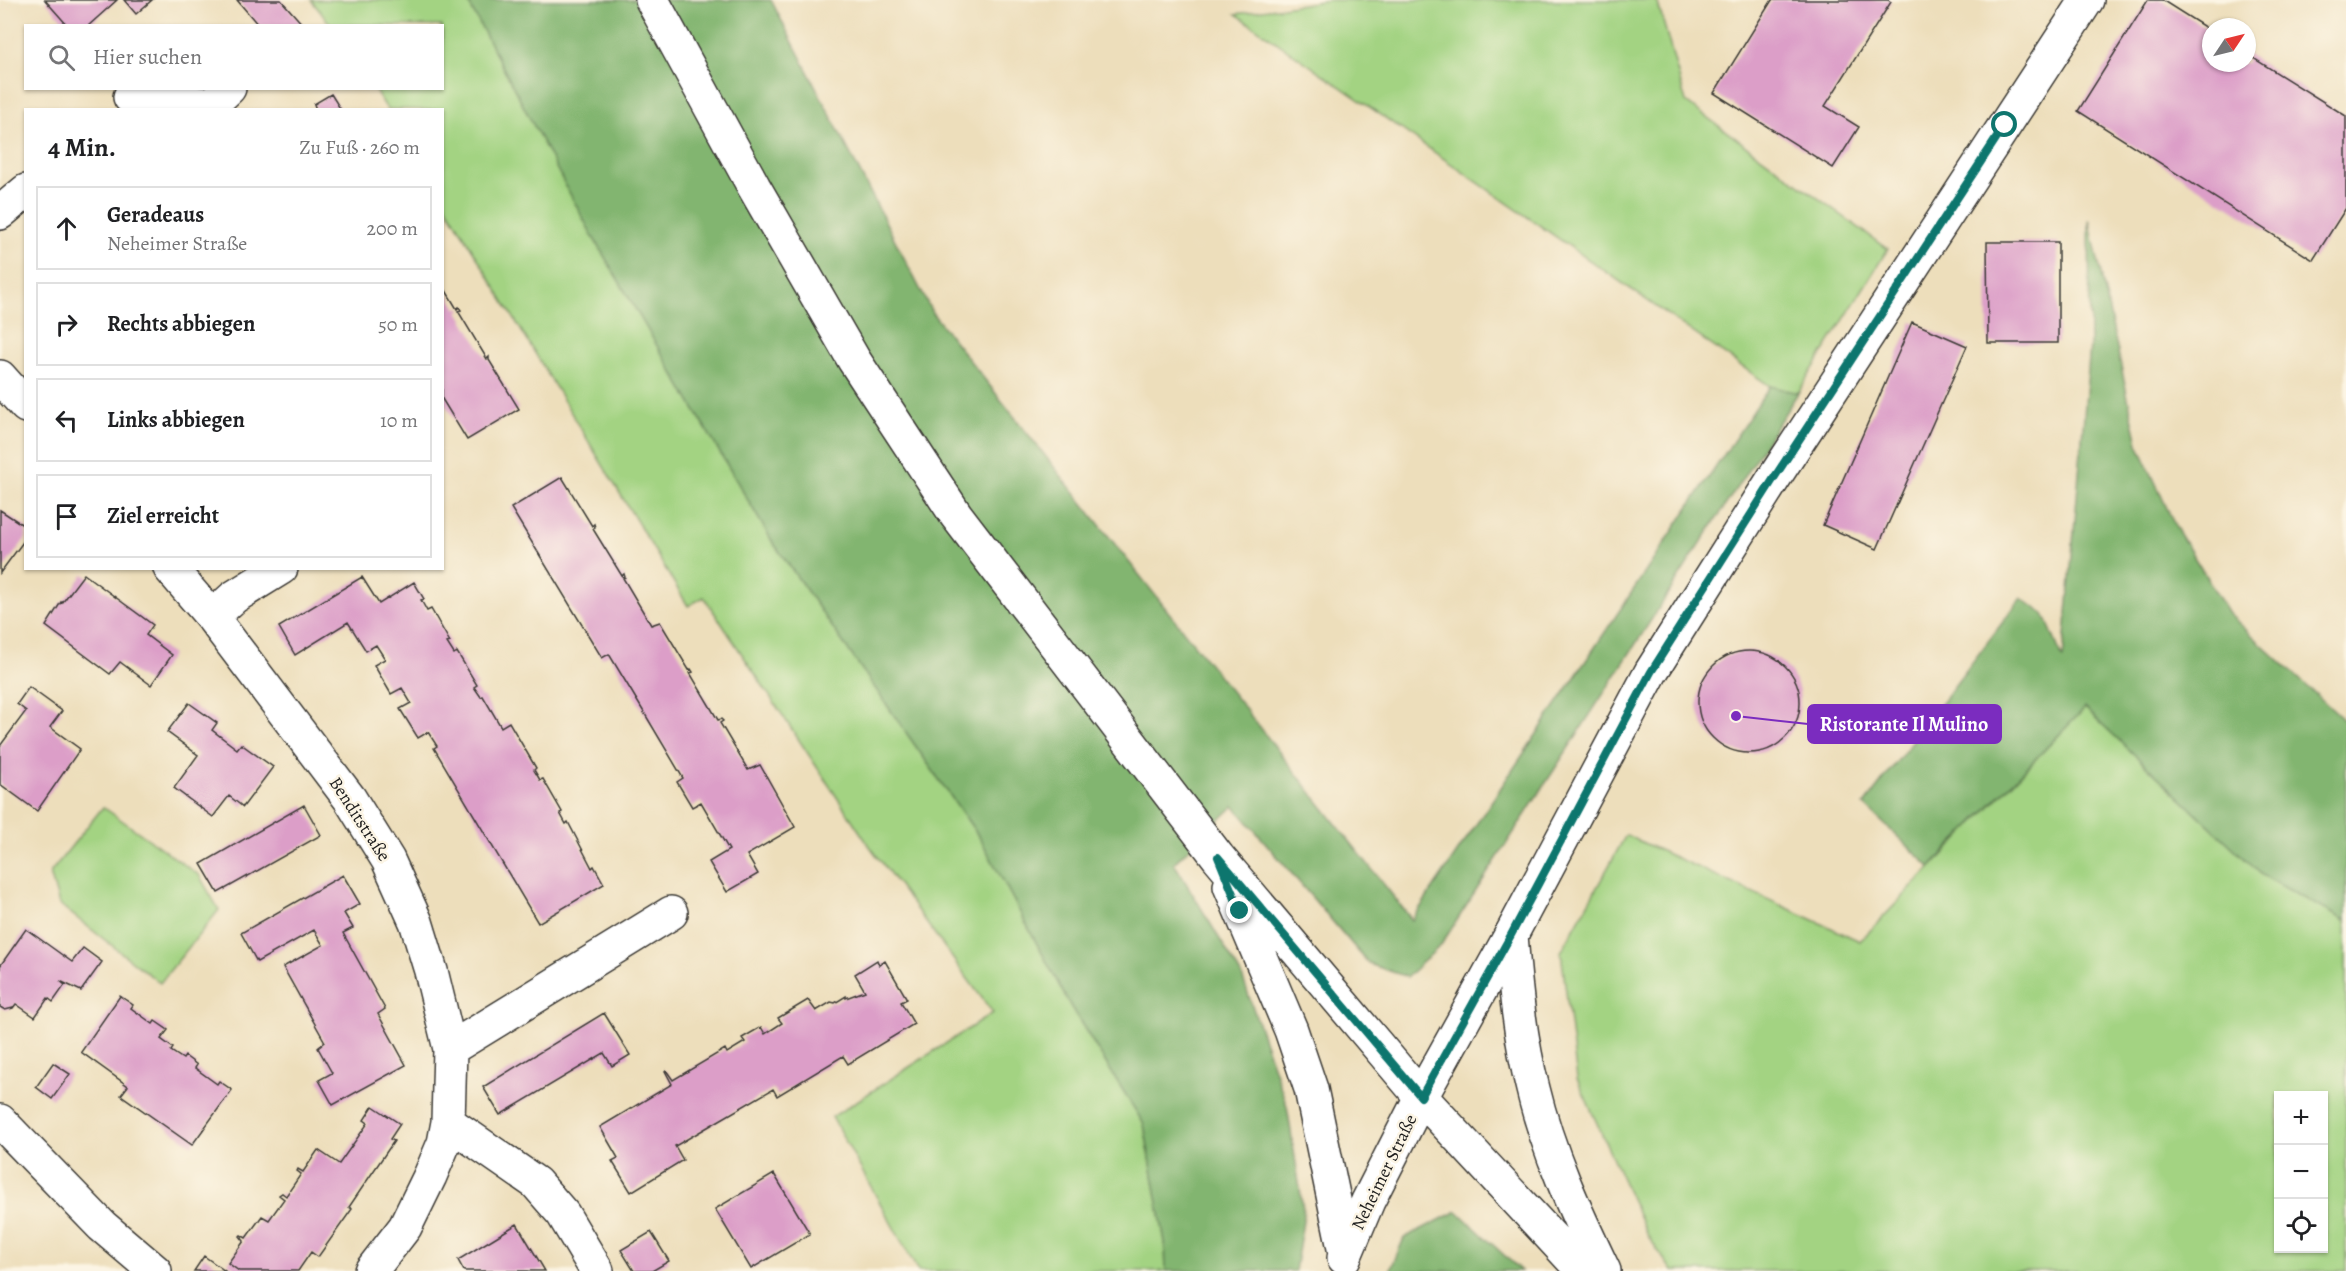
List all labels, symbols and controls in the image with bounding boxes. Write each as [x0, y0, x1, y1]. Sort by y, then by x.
north arrow [2202, 18, 2256, 72]
search box [24, 24, 444, 90]
icon: search [45, 41, 78, 74]
text: Hier suchen [93, 42, 202, 72]
route start [1991, 111, 2017, 137]
text: 4 Min. [48, 130, 116, 165]
text: Zu Fuß · 260 m [299, 134, 420, 161]
text: Geradeaus [107, 200, 204, 230]
icon: ahead [50, 212, 83, 245]
text: 200 m [367, 215, 418, 242]
text: Neheimer Straße [107, 230, 247, 257]
icon: right [50, 308, 83, 341]
text: Rechts abbiegen [107, 309, 255, 339]
text: 50 m [378, 311, 418, 338]
icon: left [50, 404, 83, 437]
text: Links abbiegen [107, 405, 245, 435]
text: 10 m [380, 407, 418, 434]
icon: arrive [50, 500, 83, 533]
text: Ziel erreicht [107, 501, 219, 531]
callout: Ristorante Il Mulino [1808, 705, 2001, 743]
text: Ristorante Il Mulino [1820, 711, 1988, 738]
street label: Benditstraße [324, 772, 396, 866]
route end [1226, 897, 1252, 923]
map controls [2274, 1091, 2328, 1253]
button: + [2274, 1091, 2328, 1145]
street label: Neheimer Straße [1346, 1110, 1422, 1234]
button: − [2274, 1145, 2328, 1199]
button: locate [2274, 1199, 2328, 1253]

